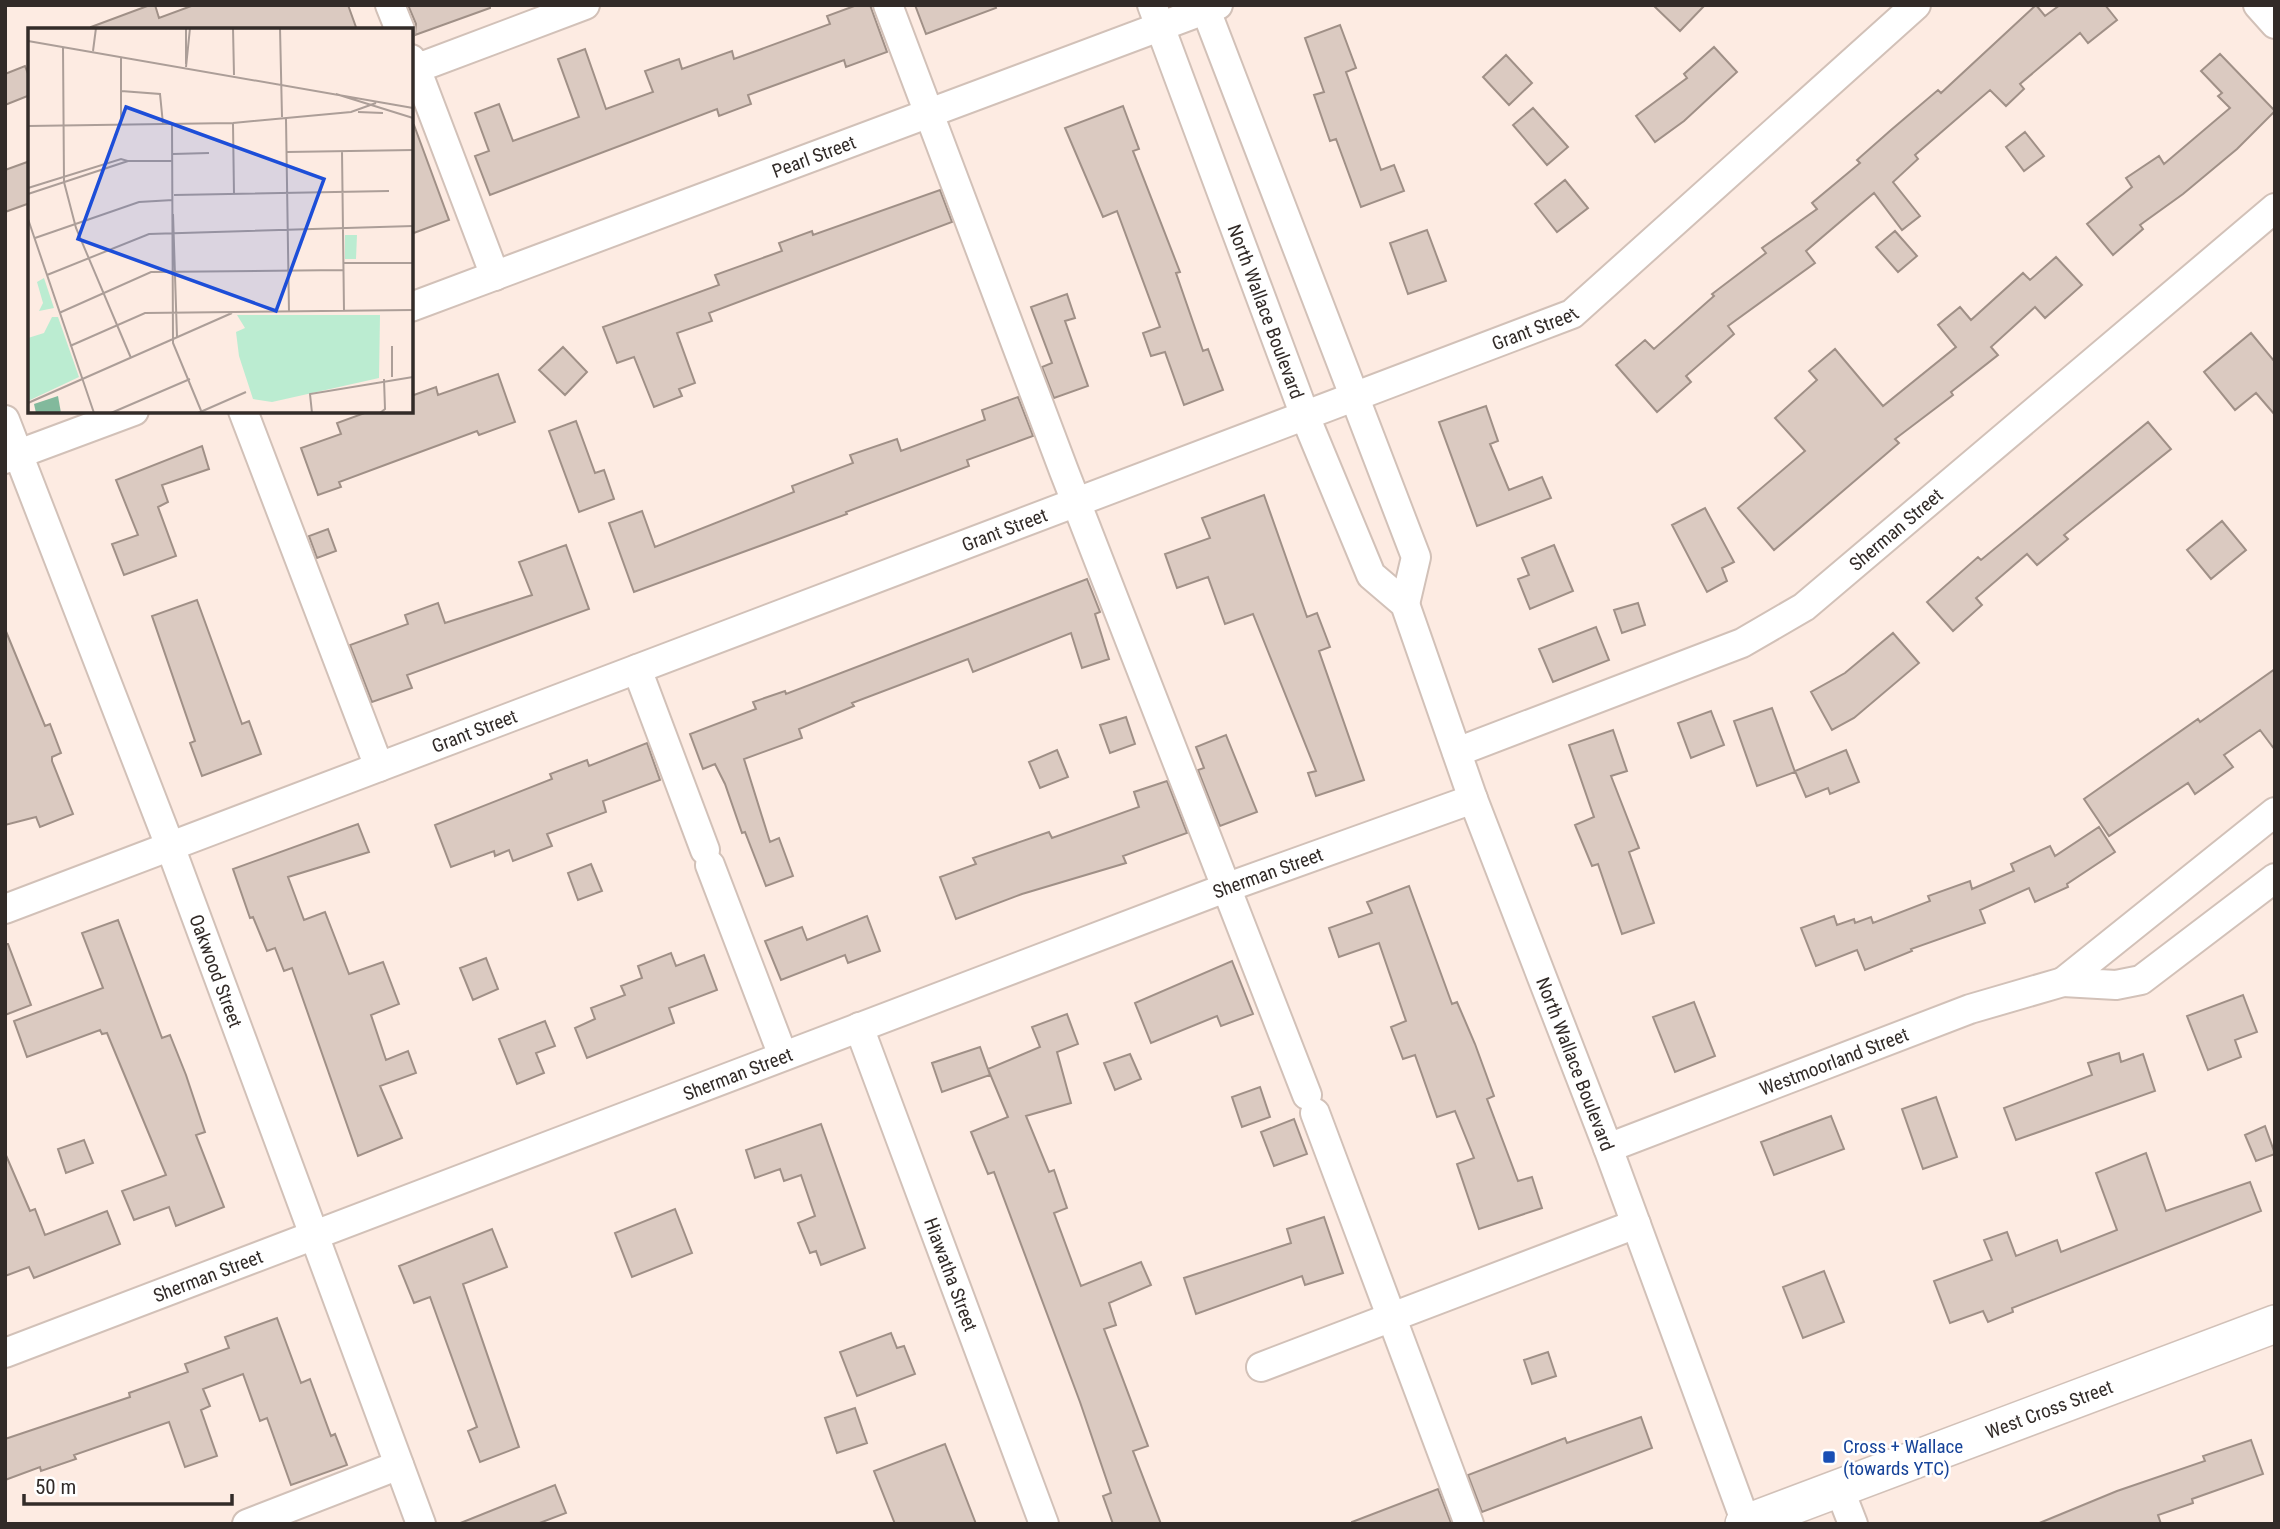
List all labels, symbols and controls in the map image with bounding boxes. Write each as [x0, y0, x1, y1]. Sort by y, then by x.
inset map [28, 28, 413, 413]
street label: Pearl Street [769, 130, 859, 182]
street label: North Wallace Boulevard [1223, 221, 1309, 402]
street label: Grant Street [1489, 302, 1583, 355]
street label: Sherman Street [1844, 483, 1947, 575]
street label: Grant Street [958, 503, 1050, 556]
street label: Grant Street [428, 704, 520, 757]
street label: Sherman Street [1209, 842, 1326, 903]
street label: Oakwood Street [185, 911, 248, 1031]
street label: North Wallace Boulevard [1531, 974, 1619, 1154]
street label: Westmoorland Street [1756, 1022, 1912, 1100]
street label: Sherman Street [680, 1043, 796, 1105]
street label: Hiawatha Street [919, 1214, 983, 1334]
street label: Sherman Street [150, 1244, 266, 1307]
street label: West Cross Street [1982, 1375, 2116, 1443]
place label: Cross + Wallace (towards YTC) [1843, 1435, 1963, 1480]
marker: Cross + Wallace (towards YTC) [1821, 1449, 1837, 1465]
scale bar [24, 1462, 233, 1506]
text: 50 m [35, 1475, 76, 1499]

